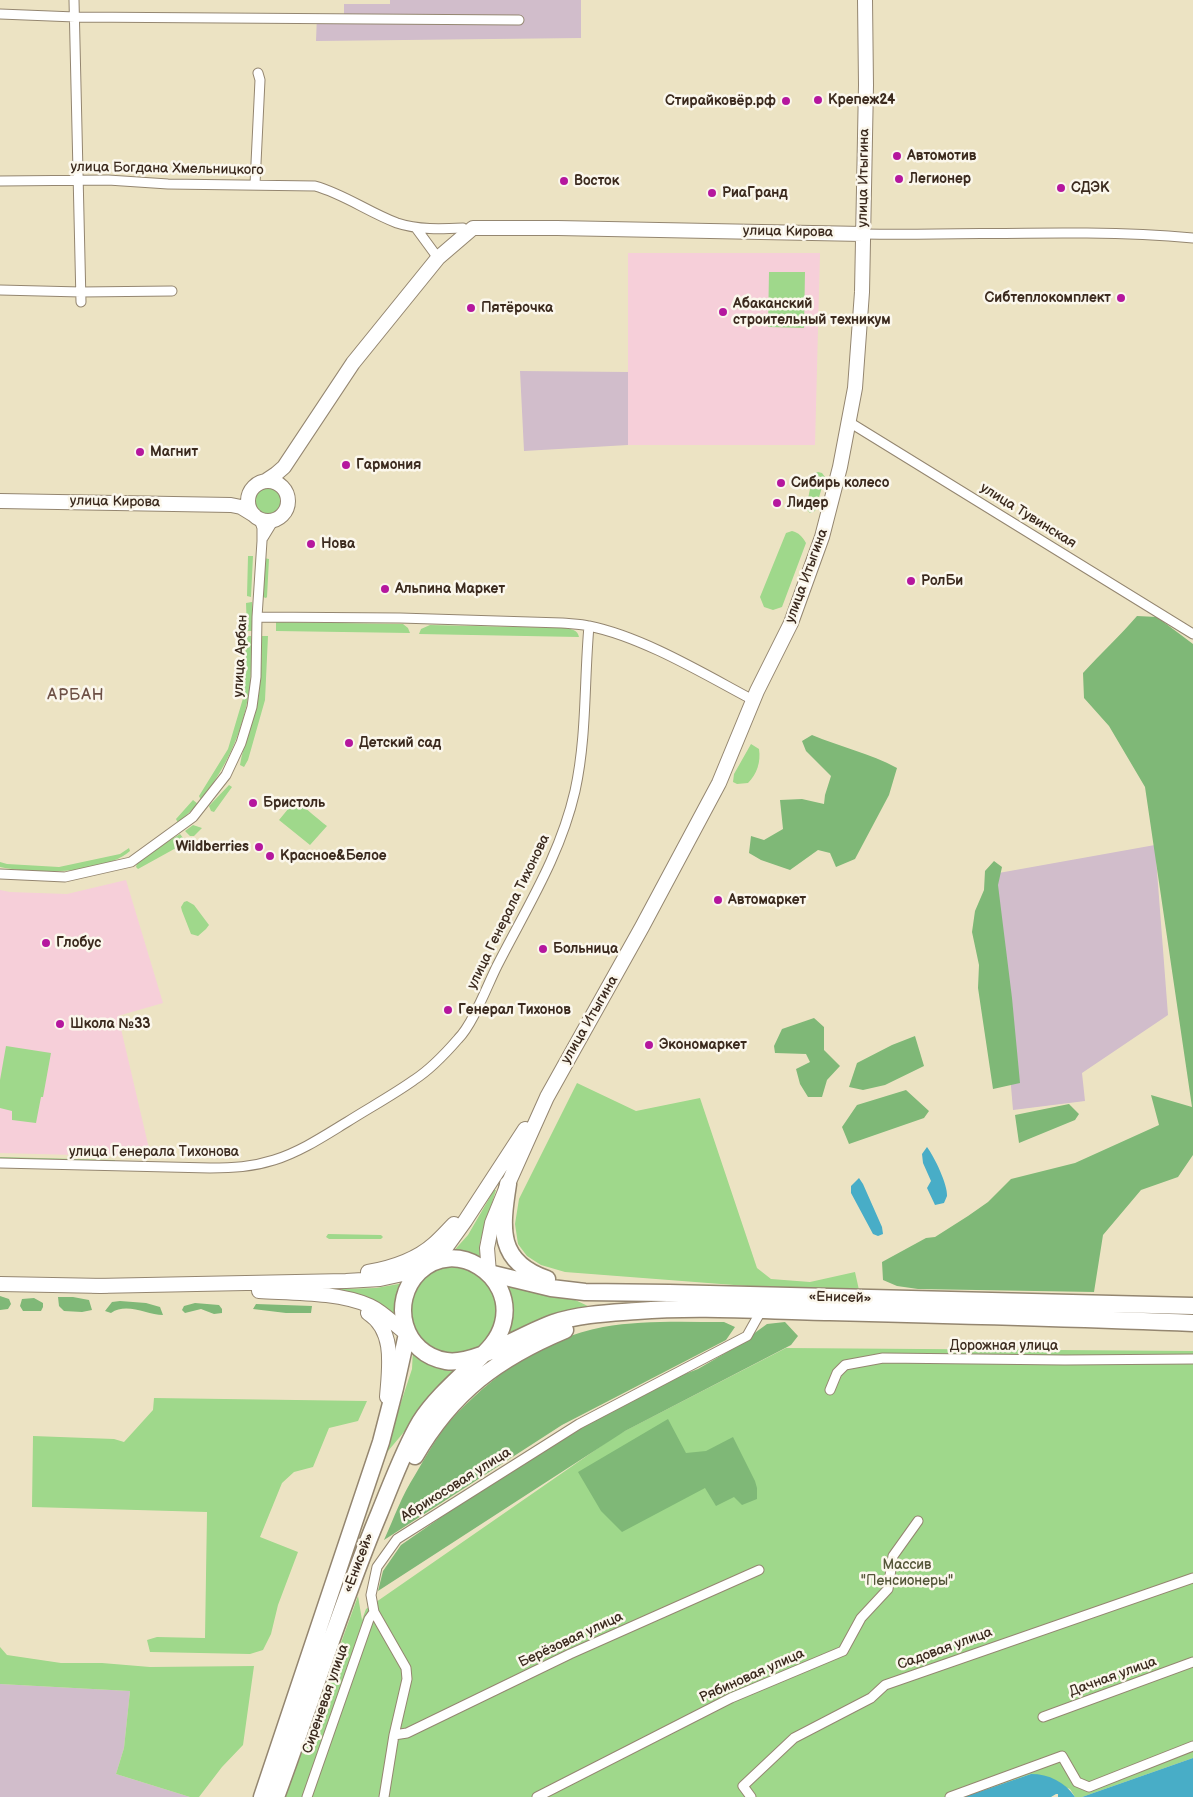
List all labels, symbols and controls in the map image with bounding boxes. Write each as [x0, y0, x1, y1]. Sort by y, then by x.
place label: Крепеж24 [828, 92, 895, 108]
place label: Стирайковёр.рф [665, 93, 776, 109]
marker: Крепеж24 [812, 94, 824, 106]
marker: Стирайковёр.рф [780, 95, 792, 107]
street label: улица Итыгина [855, 128, 873, 228]
place label: Автомотив [907, 148, 976, 164]
marker: Автомотив [891, 150, 903, 162]
street label: улица Богдана Хмельницкого [70, 159, 264, 179]
place label: Легионер [909, 171, 971, 187]
place label: Восток [574, 173, 619, 189]
marker: Легионер [893, 173, 905, 185]
marker: Восток [558, 175, 570, 187]
place label: СДЭК [1071, 180, 1109, 196]
marker: СДЭК [1055, 182, 1067, 194]
place label: РиаГранд [722, 185, 788, 201]
marker: РиаГранд [706, 187, 718, 199]
street label: улица Кирова [743, 223, 833, 241]
place label: Сибтеплокомплект [985, 290, 1111, 306]
marker: Сибтеплокомплект [1115, 292, 1127, 304]
place label: Абаканский строительный техникум [733, 296, 891, 328]
place label: Пятёрочка [481, 300, 553, 316]
marker: Пятёрочка [465, 302, 477, 314]
marker: Абаканский строительный техникум [717, 306, 729, 318]
place label: Магнит [150, 444, 198, 460]
marker: Магнит [134, 446, 146, 458]
place label: Гармония [356, 457, 421, 473]
marker: Гармония [340, 459, 352, 471]
place label: Сибирь колесо [791, 475, 889, 491]
marker: Сибирь колесо [775, 477, 787, 489]
street label: улица Тувинская [977, 480, 1079, 552]
street label: улица Кирова [70, 493, 160, 511]
place label: Лидер [787, 495, 828, 511]
marker: Лидер [771, 497, 783, 509]
street label: улица Итыгина [782, 527, 832, 625]
place label: Нова [321, 536, 355, 552]
marker: Нова [305, 538, 317, 550]
place label: РолБи [921, 573, 963, 589]
marker: РолБи [905, 575, 917, 587]
place label: Альпина Маркет [395, 581, 505, 597]
marker: Альпина Маркет [379, 583, 391, 595]
street label: улица Арбан [230, 614, 252, 698]
district label: АРБАН [47, 686, 105, 706]
place label: Детский сад [359, 735, 441, 751]
marker: Детский сад [343, 737, 355, 749]
place label: Бристоль [263, 795, 325, 811]
marker: Бристоль [247, 797, 259, 809]
street label: улица Генерала Тихонова [464, 832, 554, 992]
place label: Wildberries [176, 839, 249, 855]
marker: Wildberries [253, 841, 265, 853]
place label: Красное&Белое [280, 848, 387, 864]
marker: Красное&Белое [264, 850, 276, 862]
place label: Автомаркет [728, 892, 806, 908]
marker: Автомаркет [712, 894, 724, 906]
place label: Глобус [56, 935, 101, 951]
marker: Глобус [40, 937, 52, 949]
place label: Больница [553, 941, 618, 957]
marker: Больница [537, 943, 549, 955]
street label: улица Итыгина [558, 973, 622, 1067]
place label: Генерал Тихонов [458, 1002, 571, 1018]
marker: Генерал Тихонов [442, 1004, 454, 1016]
place label: Школа №33 [70, 1016, 150, 1032]
marker: Школа №33 [54, 1018, 66, 1030]
place label: Экономаркет [659, 1037, 747, 1053]
marker: Экономаркет [643, 1039, 655, 1051]
street label: улица Генерала Тихонова [69, 1144, 239, 1160]
street label: «Енисей» [808, 1289, 872, 1307]
street label: Дорожная улица [950, 1338, 1058, 1354]
street label: Абрикосовая улица [398, 1444, 514, 1526]
street label: «Енисей» [340, 1531, 378, 1595]
park label: Массив "Пенсионеры" [861, 1557, 953, 1590]
street label: Берёзовая улица [516, 1609, 626, 1671]
street label: Садовая улица [895, 1624, 995, 1674]
street label: Сиреневая улица [299, 1642, 353, 1756]
street label: Рябиновая улица [697, 1645, 807, 1707]
street label: Дачная улица [1067, 1653, 1159, 1701]

